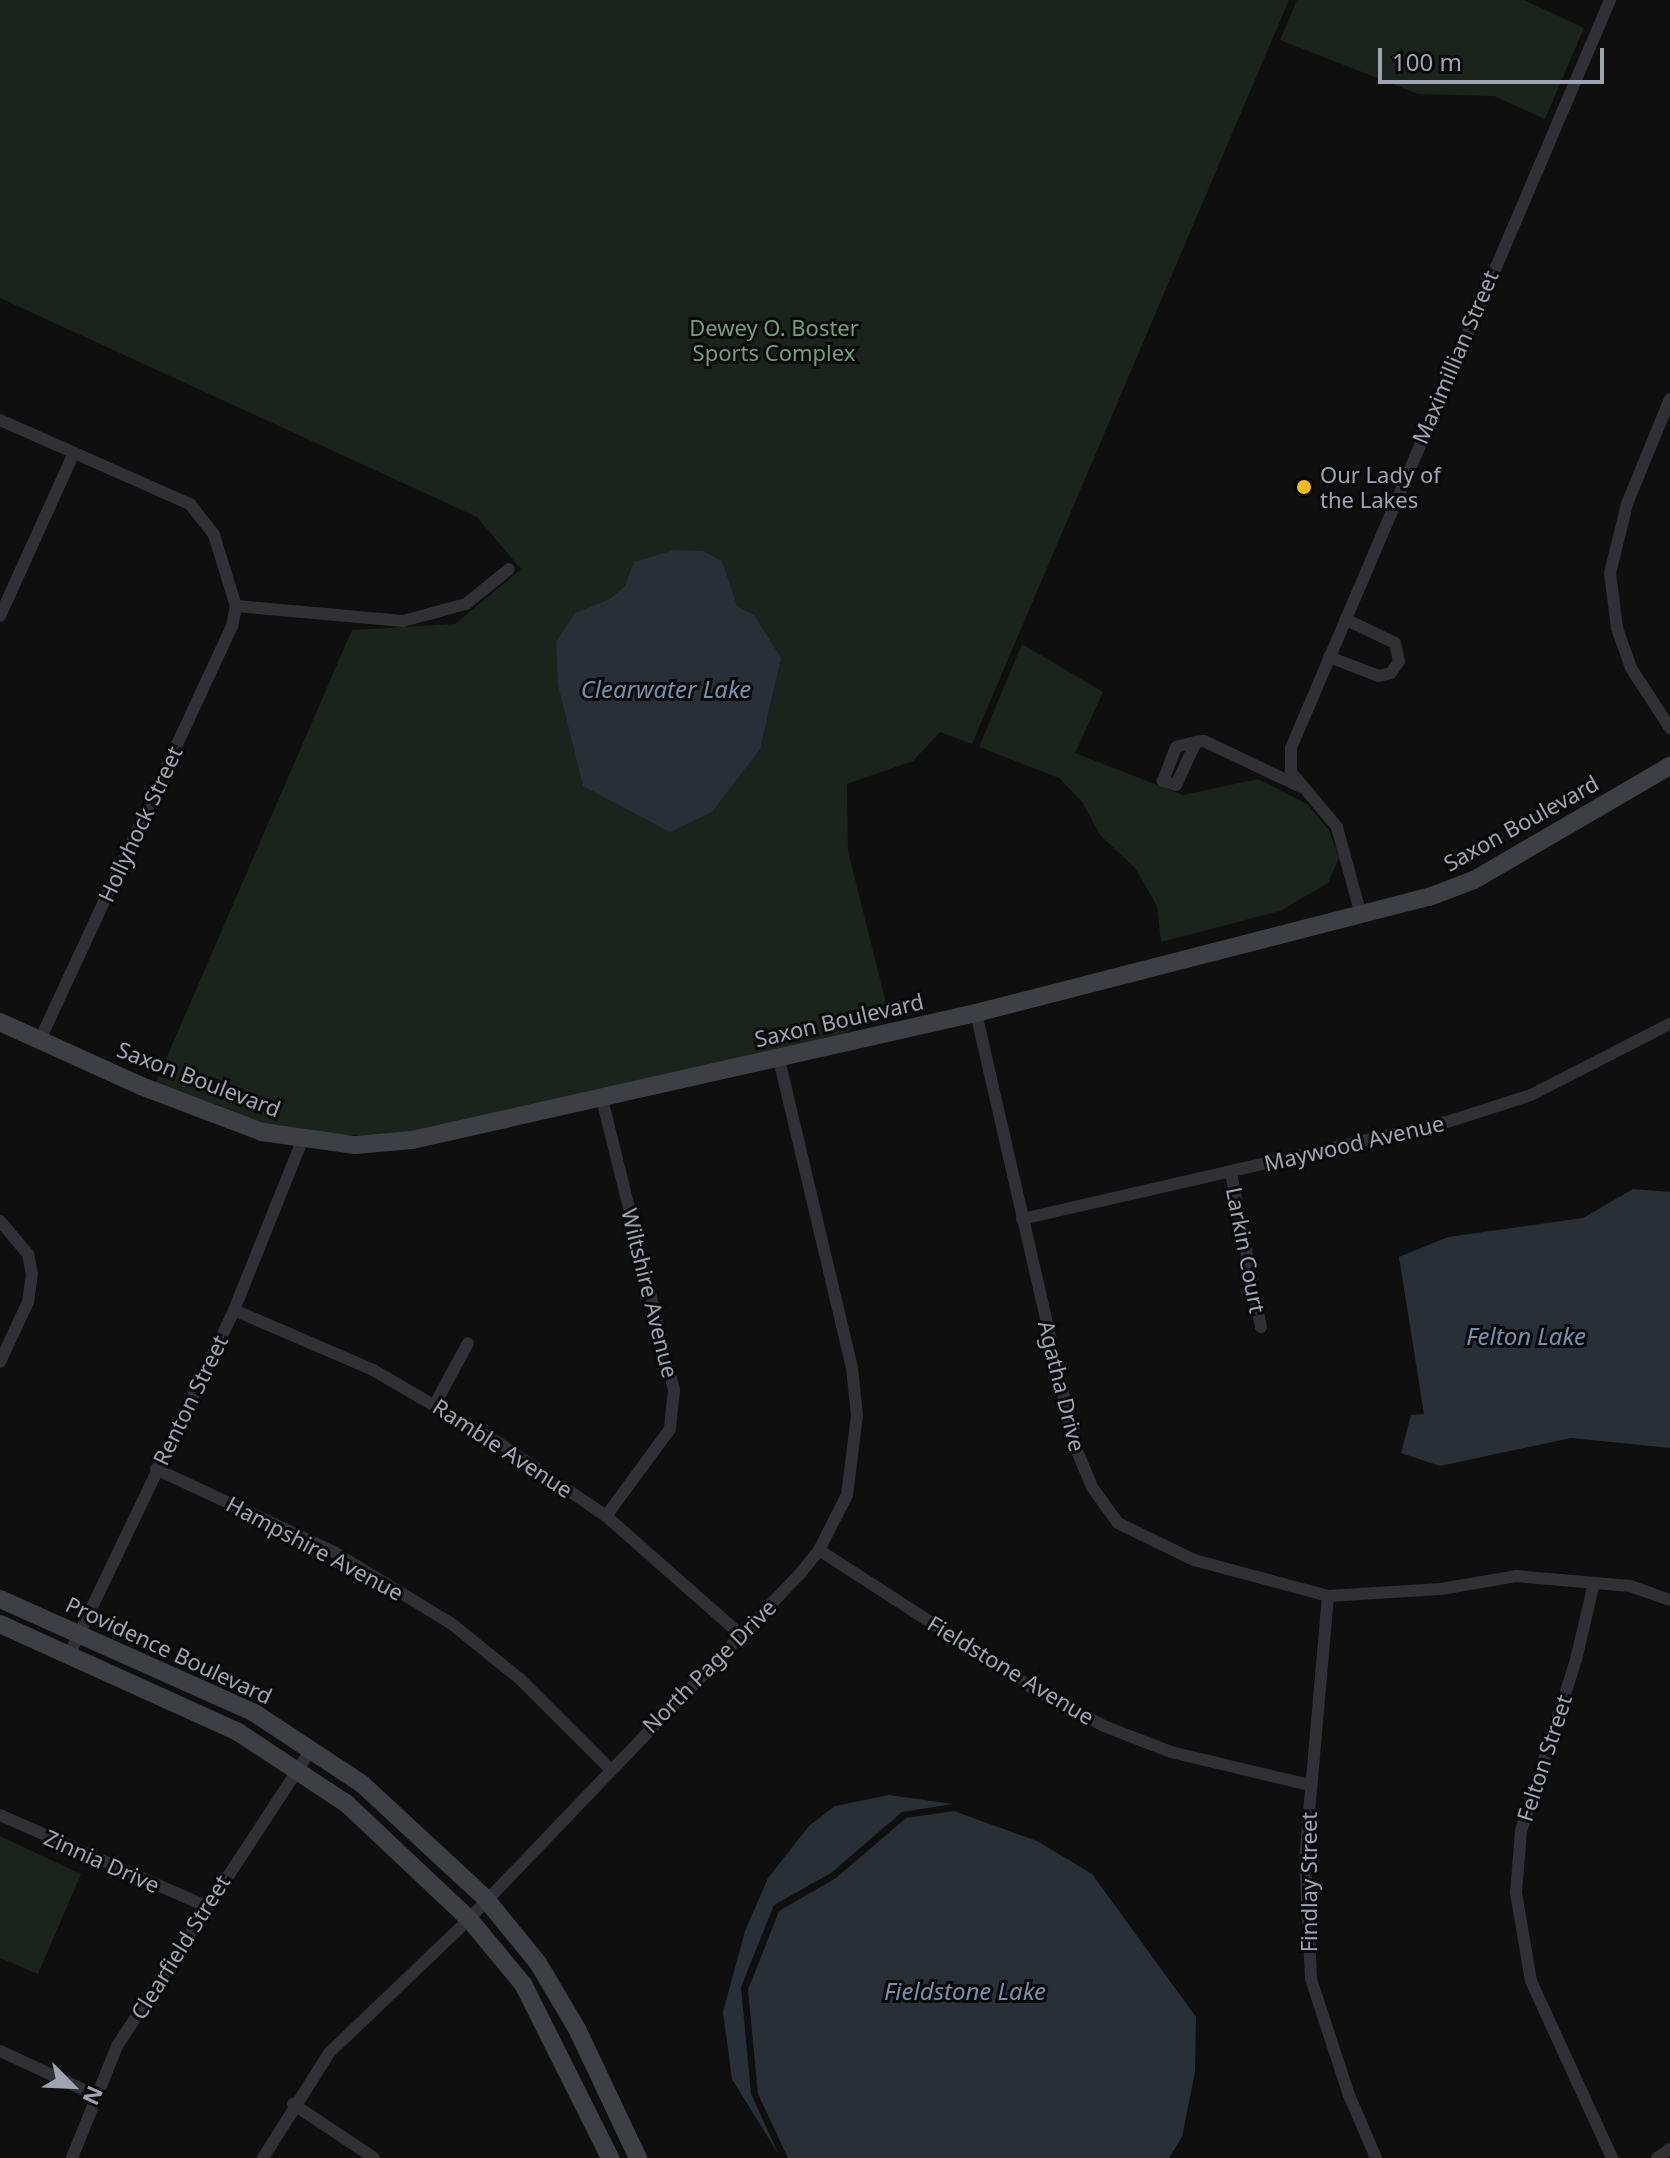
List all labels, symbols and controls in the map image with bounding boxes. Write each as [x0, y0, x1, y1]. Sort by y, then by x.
scale bar [1382, 32, 1608, 82]
text: 100 m [1392, 45, 1462, 78]
street label: Maximillian Street [1407, 266, 1503, 448]
park label: Dewey O. Boster Sports Complex [689, 314, 859, 366]
place label: Our Lady of the Lakes [1320, 461, 1441, 512]
marker: Our Lady of the Lakes [1295, 478, 1313, 496]
water label: Clearwater Lake [581, 675, 751, 703]
street label: Hollyhock Street [92, 742, 188, 906]
street label: Saxon Boulevard [1439, 770, 1603, 876]
street label: Saxon Boulevard [752, 988, 926, 1052]
street label: Saxon Boulevard [114, 1036, 284, 1122]
street label: Maywood Avenue [1261, 1109, 1447, 1177]
street label: Larkin Court [1221, 1185, 1271, 1315]
street label: Wiltshire Avenue [616, 1206, 684, 1380]
street label: Agatha Drive [1033, 1318, 1091, 1454]
water label: Felton Lake [1466, 1322, 1586, 1350]
street label: Renton Street [147, 1331, 233, 1469]
street label: Ramble Avenue [428, 1393, 578, 1503]
street label: Hampshire Avenue [222, 1490, 408, 1606]
street label: Providence Boulevard [62, 1591, 276, 1709]
street label: North Page Drive [637, 1594, 781, 1738]
street label: Fieldstone Avenue [923, 1610, 1099, 1730]
street label: Felton Street [1511, 1691, 1577, 1825]
street label: Findlay Street [1296, 1812, 1322, 1952]
street label: Zinnia Drive [40, 1824, 164, 1898]
street label: Clearfield Street [125, 1870, 235, 2024]
water label: Fieldstone Lake [884, 1977, 1046, 2005]
north arrow [32, 2046, 112, 2126]
text: N [77, 2081, 111, 2110]

